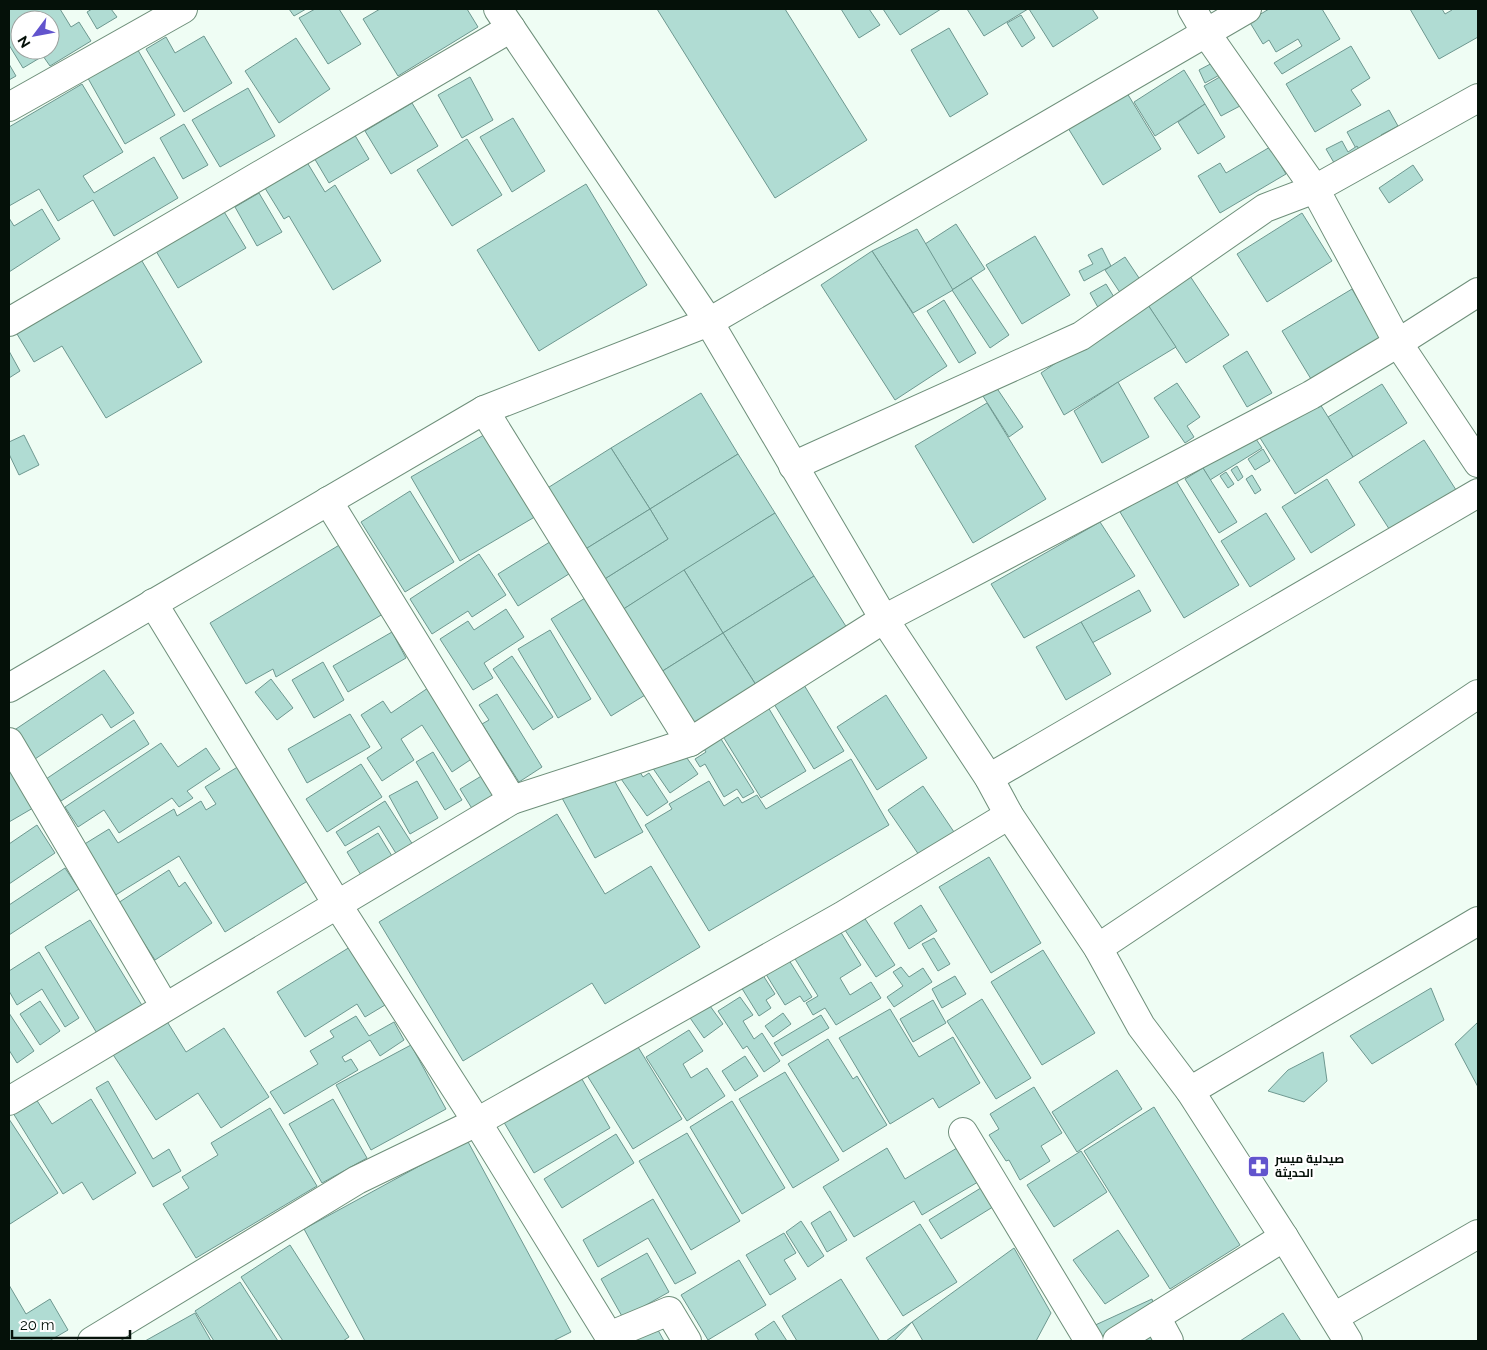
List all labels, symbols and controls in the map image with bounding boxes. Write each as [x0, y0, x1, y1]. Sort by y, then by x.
north arrow [10, 10, 60, 60]
text: N [14, 33, 34, 51]
place label: صيدلية ميسر الحديثة [1274, 1152, 1344, 1180]
pharmacy icon: صيدلية ميسر الحديثة [1247, 1154, 1271, 1178]
scale bar [12, 1308, 130, 1340]
text: 20 m [20, 1316, 55, 1334]

